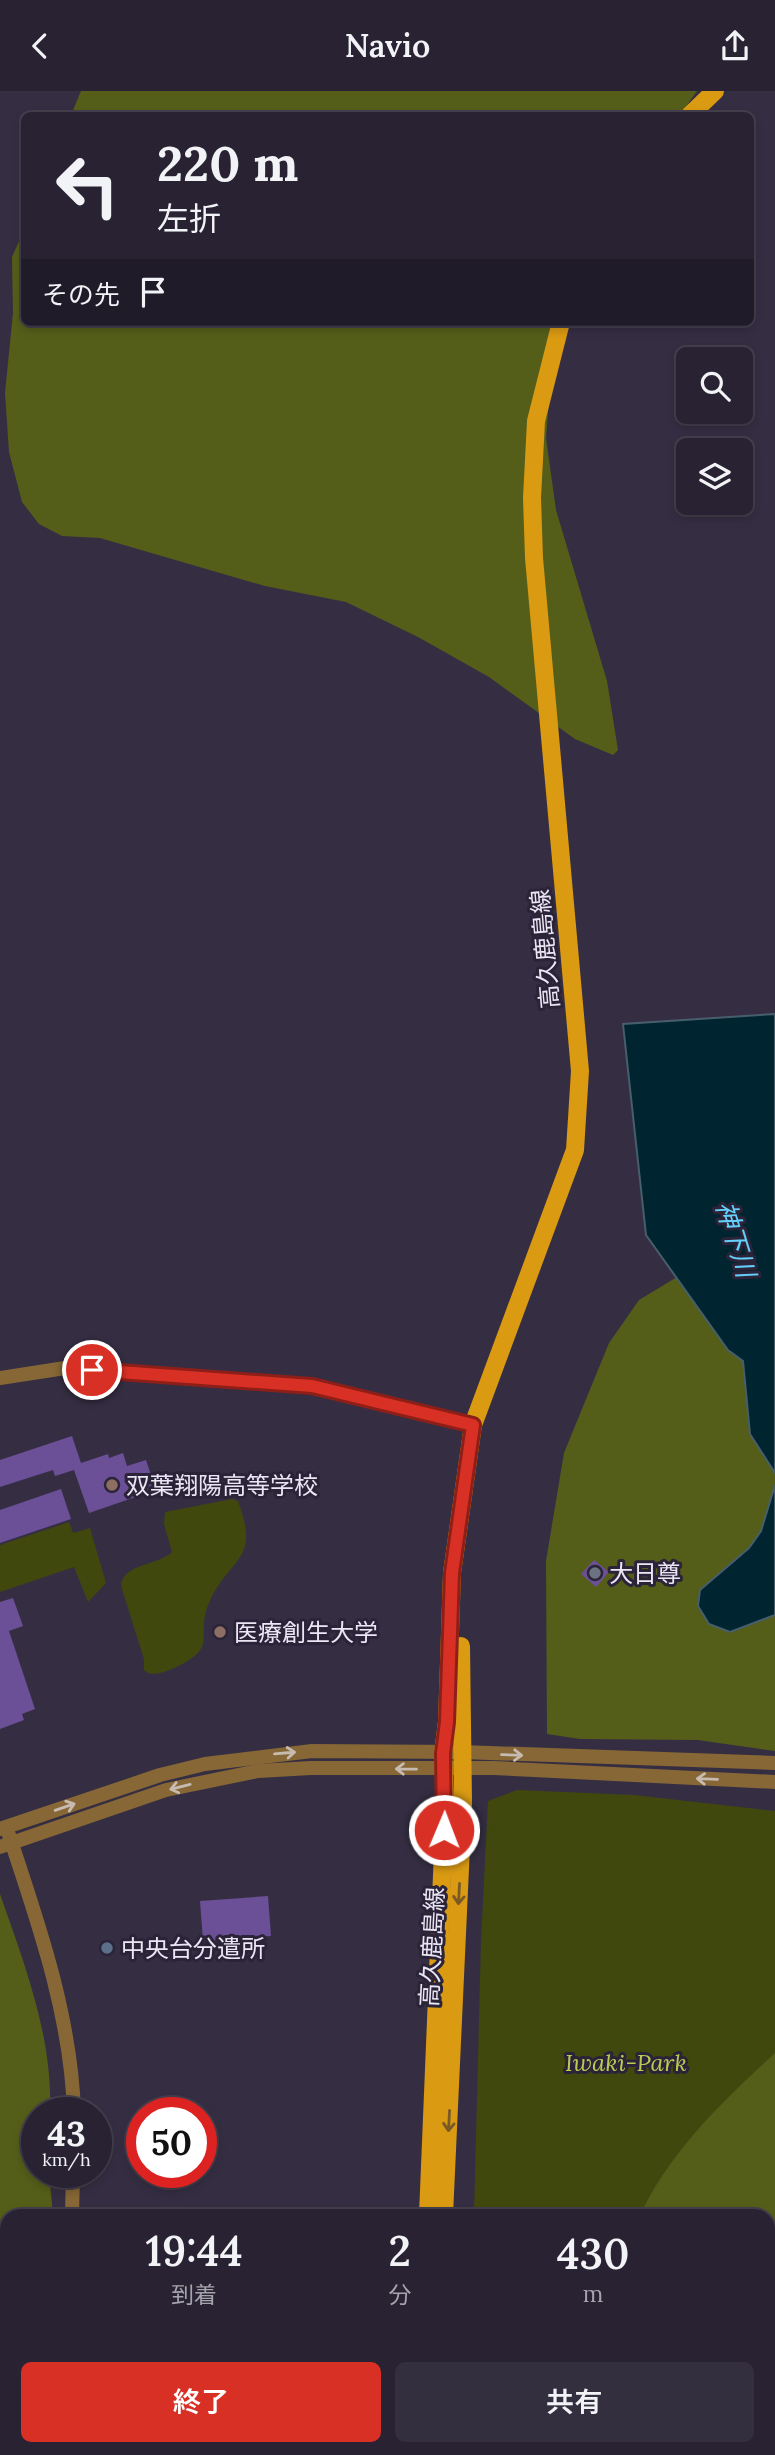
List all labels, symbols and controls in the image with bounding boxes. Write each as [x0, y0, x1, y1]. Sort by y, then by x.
text: Navio [345, 25, 430, 66]
icon: back [21, 27, 59, 65]
icon: share [716, 27, 754, 65]
text: 220 m [157, 132, 298, 194]
icon: left [42, 140, 133, 231]
text: 左折 [157, 198, 221, 239]
icon: arrive [134, 273, 172, 311]
text: その先 [42, 278, 120, 311]
map controls [676, 347, 753, 515]
button: search [676, 347, 753, 424]
button: layers [676, 438, 753, 515]
street label: 高久鹿島線 [524, 888, 566, 1010]
water label: 神下川 [709, 1197, 764, 1284]
pin [62, 1340, 122, 1400]
icon: arrive [73, 1351, 111, 1389]
place label: 双葉翔陽高等学校 [126, 1470, 318, 1501]
marker: 双葉翔陽高等学校 [104, 1477, 120, 1493]
place label: 大日尊 [609, 1558, 681, 1589]
marker: 大日尊 [587, 1565, 603, 1581]
place label: 医療創生大学 [234, 1617, 378, 1648]
marker: 医療創生大学 [212, 1624, 228, 1640]
one-way arrow [273, 1746, 296, 1759]
one-way arrow [500, 1748, 523, 1761]
one-way arrow [395, 1762, 418, 1776]
one-way arrow [696, 1773, 719, 1786]
one-way arrow [169, 1781, 192, 1794]
position arrow [407, 1793, 481, 1867]
one-way arrow [53, 1800, 75, 1812]
one-way arrow [452, 1882, 465, 1905]
street label: 高久鹿島線 [413, 1886, 451, 2008]
place label: 中央台分遣所 [121, 1933, 265, 1964]
marker: 中央台分遣所 [99, 1940, 115, 1956]
park label: Iwaki-Park [565, 2047, 687, 2078]
speed limit sign: 50 [126, 2097, 217, 2188]
one-way arrow [442, 2110, 455, 2133]
text: 43 [47, 2111, 86, 2156]
text: km/h [42, 2148, 91, 2171]
text: 19:44 [145, 2224, 243, 2278]
text: 2 [388, 2224, 411, 2278]
text: 430 [557, 2227, 630, 2281]
text: m [583, 2279, 603, 2308]
text: 到着 [171, 2280, 217, 2309]
text: 分 [388, 2280, 411, 2309]
button: 終了 [21, 2362, 381, 2442]
button: 共有 [395, 2362, 754, 2442]

